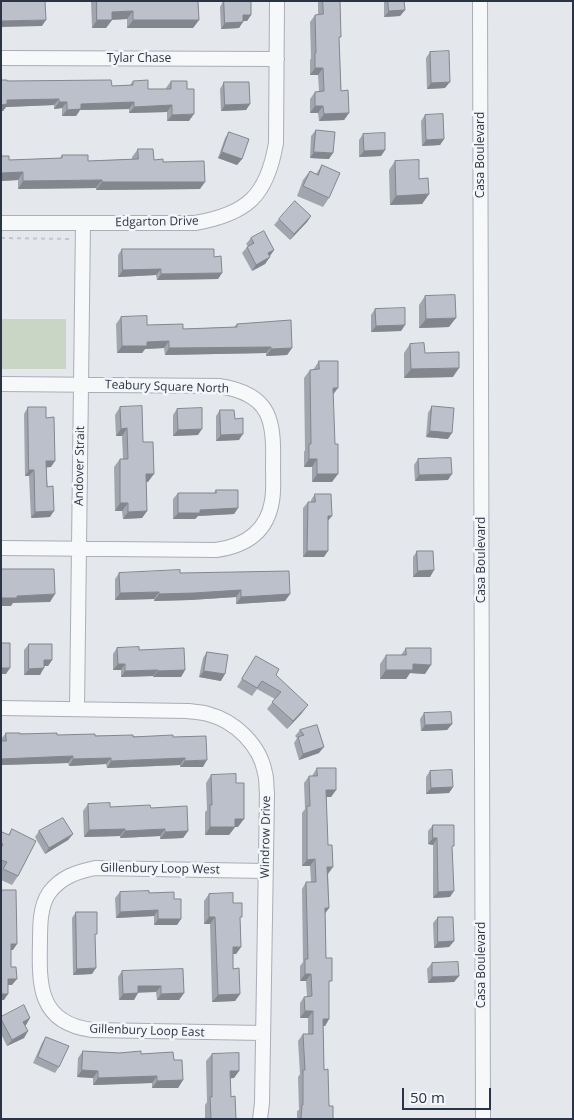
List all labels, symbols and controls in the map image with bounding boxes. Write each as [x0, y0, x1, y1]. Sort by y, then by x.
street label: Tylar Chase [107, 52, 171, 66]
street label: Casa Boulevard [474, 112, 488, 198]
street label: Edgarton Drive [115, 214, 199, 230]
street label: Teabury Square North [105, 378, 229, 396]
street label: Andover Strait [72, 426, 88, 506]
street label: Casa Boulevard [475, 517, 489, 603]
street label: Windrow Drive [258, 796, 274, 878]
street label: Gillenbury Loop West [100, 861, 220, 877]
street label: Casa Boulevard [475, 922, 489, 1008]
street label: Gillenbury Loop East [89, 1022, 205, 1040]
scale bar [404, 1078, 493, 1110]
text: 50 m [410, 1087, 445, 1107]

